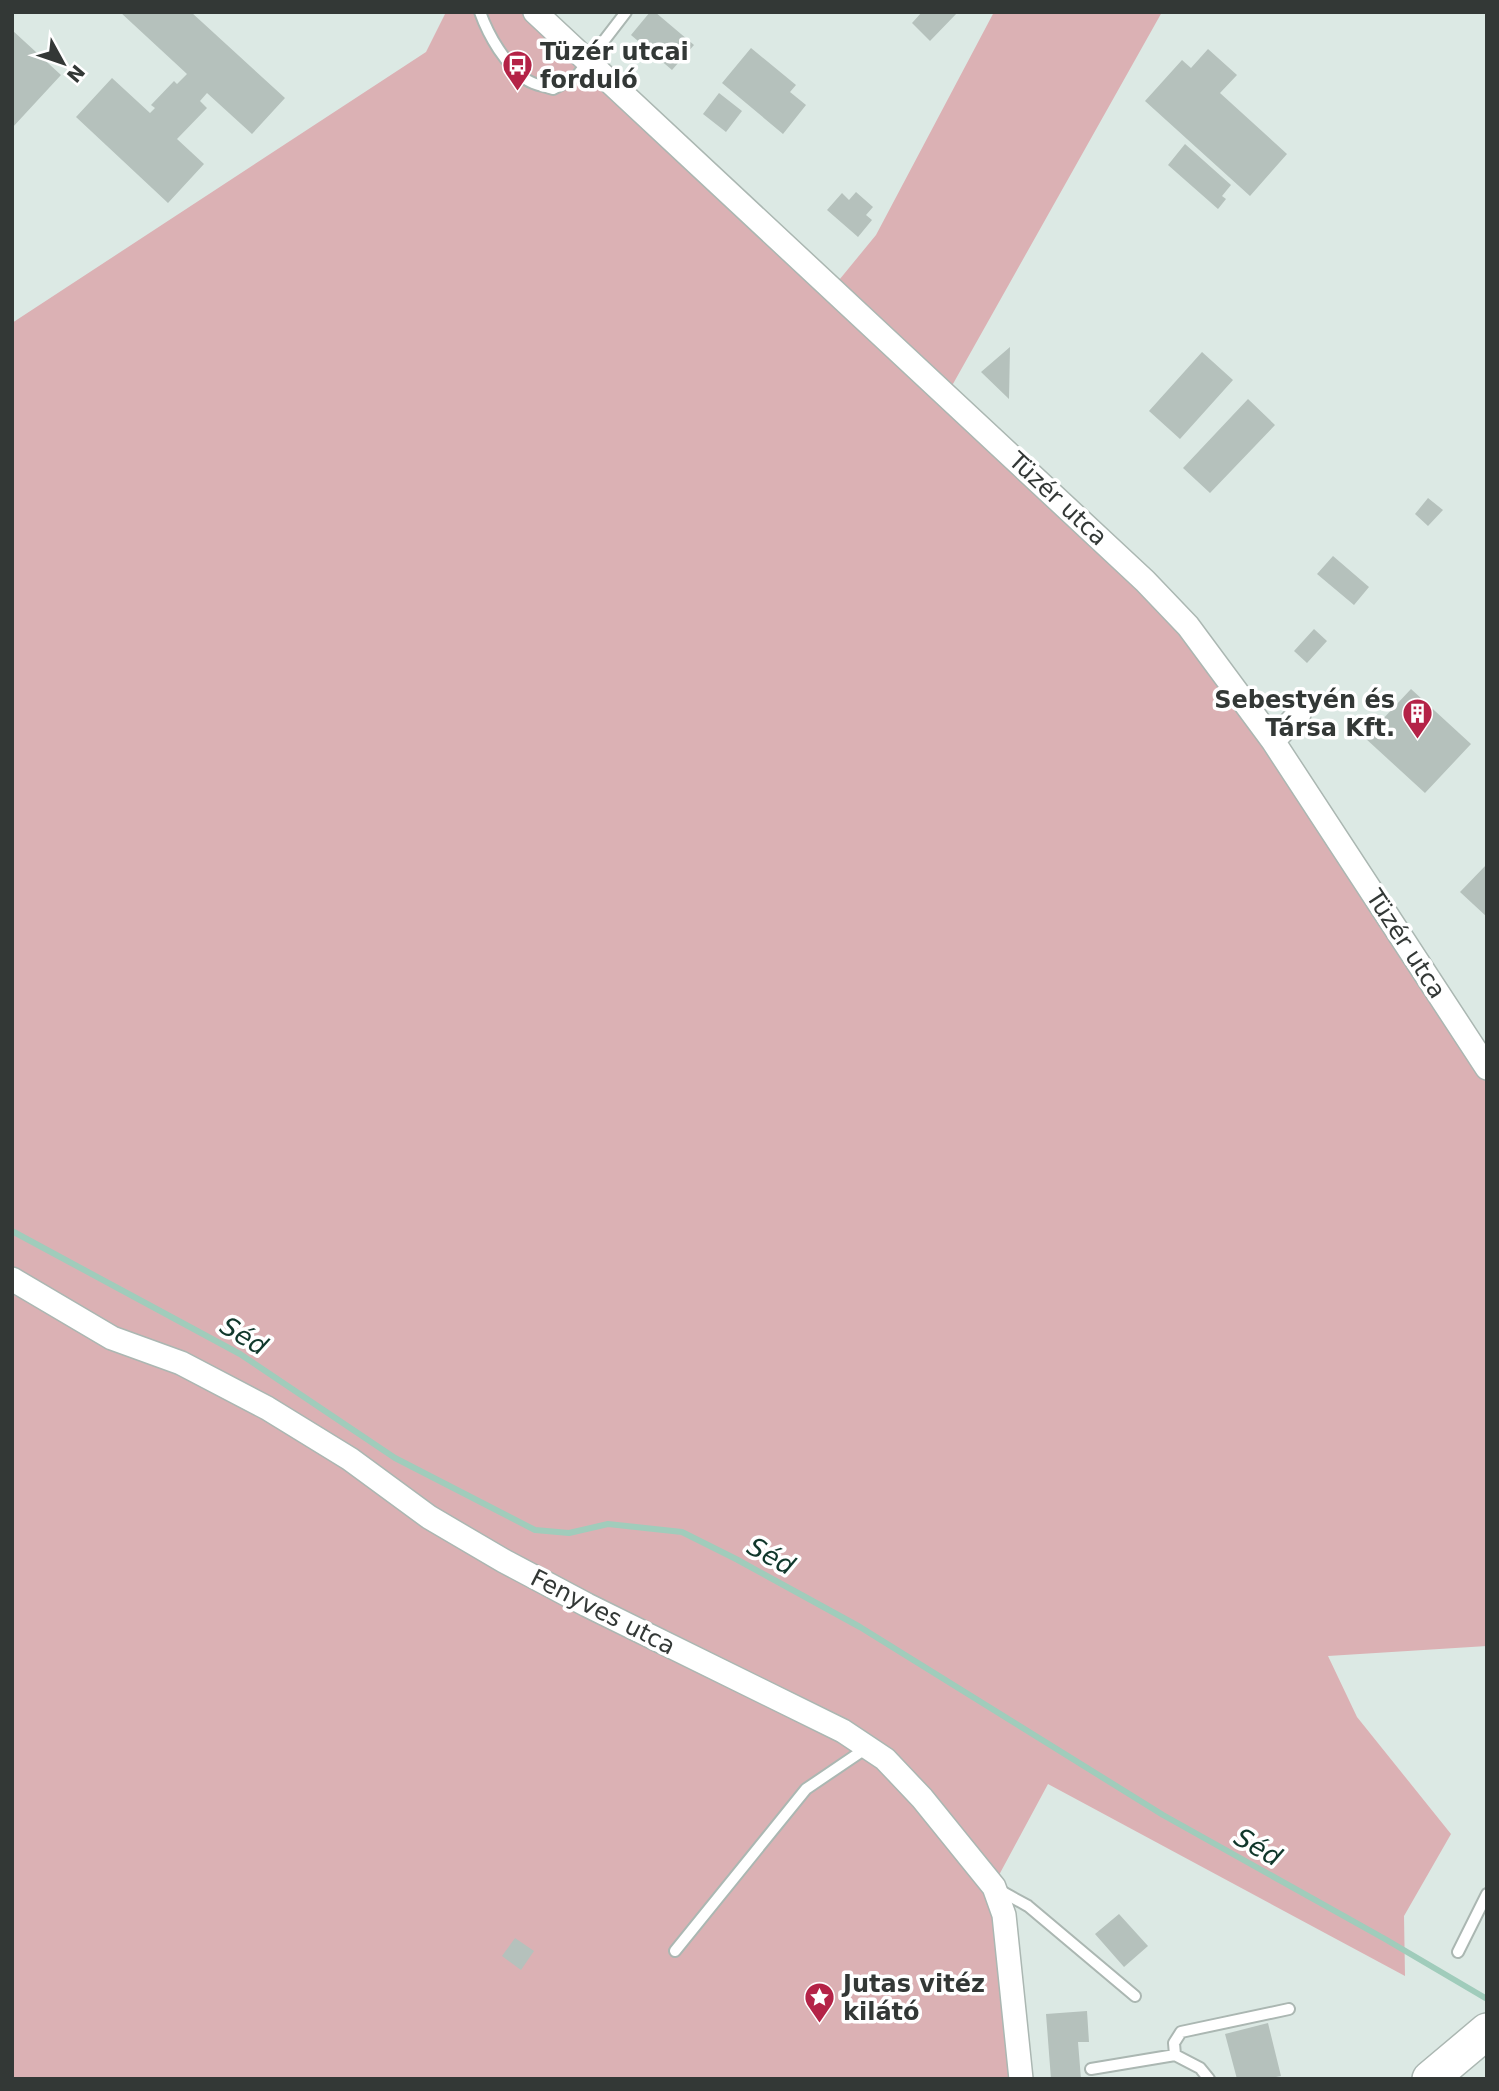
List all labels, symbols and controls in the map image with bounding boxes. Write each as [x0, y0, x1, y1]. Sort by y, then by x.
north arrow [28, 28, 98, 98]
place label: Tüzér utcai forduló [540, 38, 689, 94]
bus stop icon: Tüzér utcai forduló [500, 49, 534, 93]
text: N [62, 61, 90, 87]
street label: Tüzér utca [1002, 446, 1113, 552]
place label: Sebestyén és Társa Kft. [1214, 686, 1395, 742]
building icon: Sebestyén és Társa Kft. [1401, 697, 1435, 741]
street label: Tüzér utca [1360, 884, 1452, 1004]
water label: Séd [215, 1311, 273, 1362]
water label: Séd [742, 1531, 800, 1581]
street label: Fenyves utca [526, 1564, 680, 1660]
water label: Séd [1229, 1822, 1287, 1872]
place label: Jutas vitéz kilátó [841, 1970, 985, 2026]
place icon: Jutas vitéz kilátó [803, 1981, 837, 2025]

